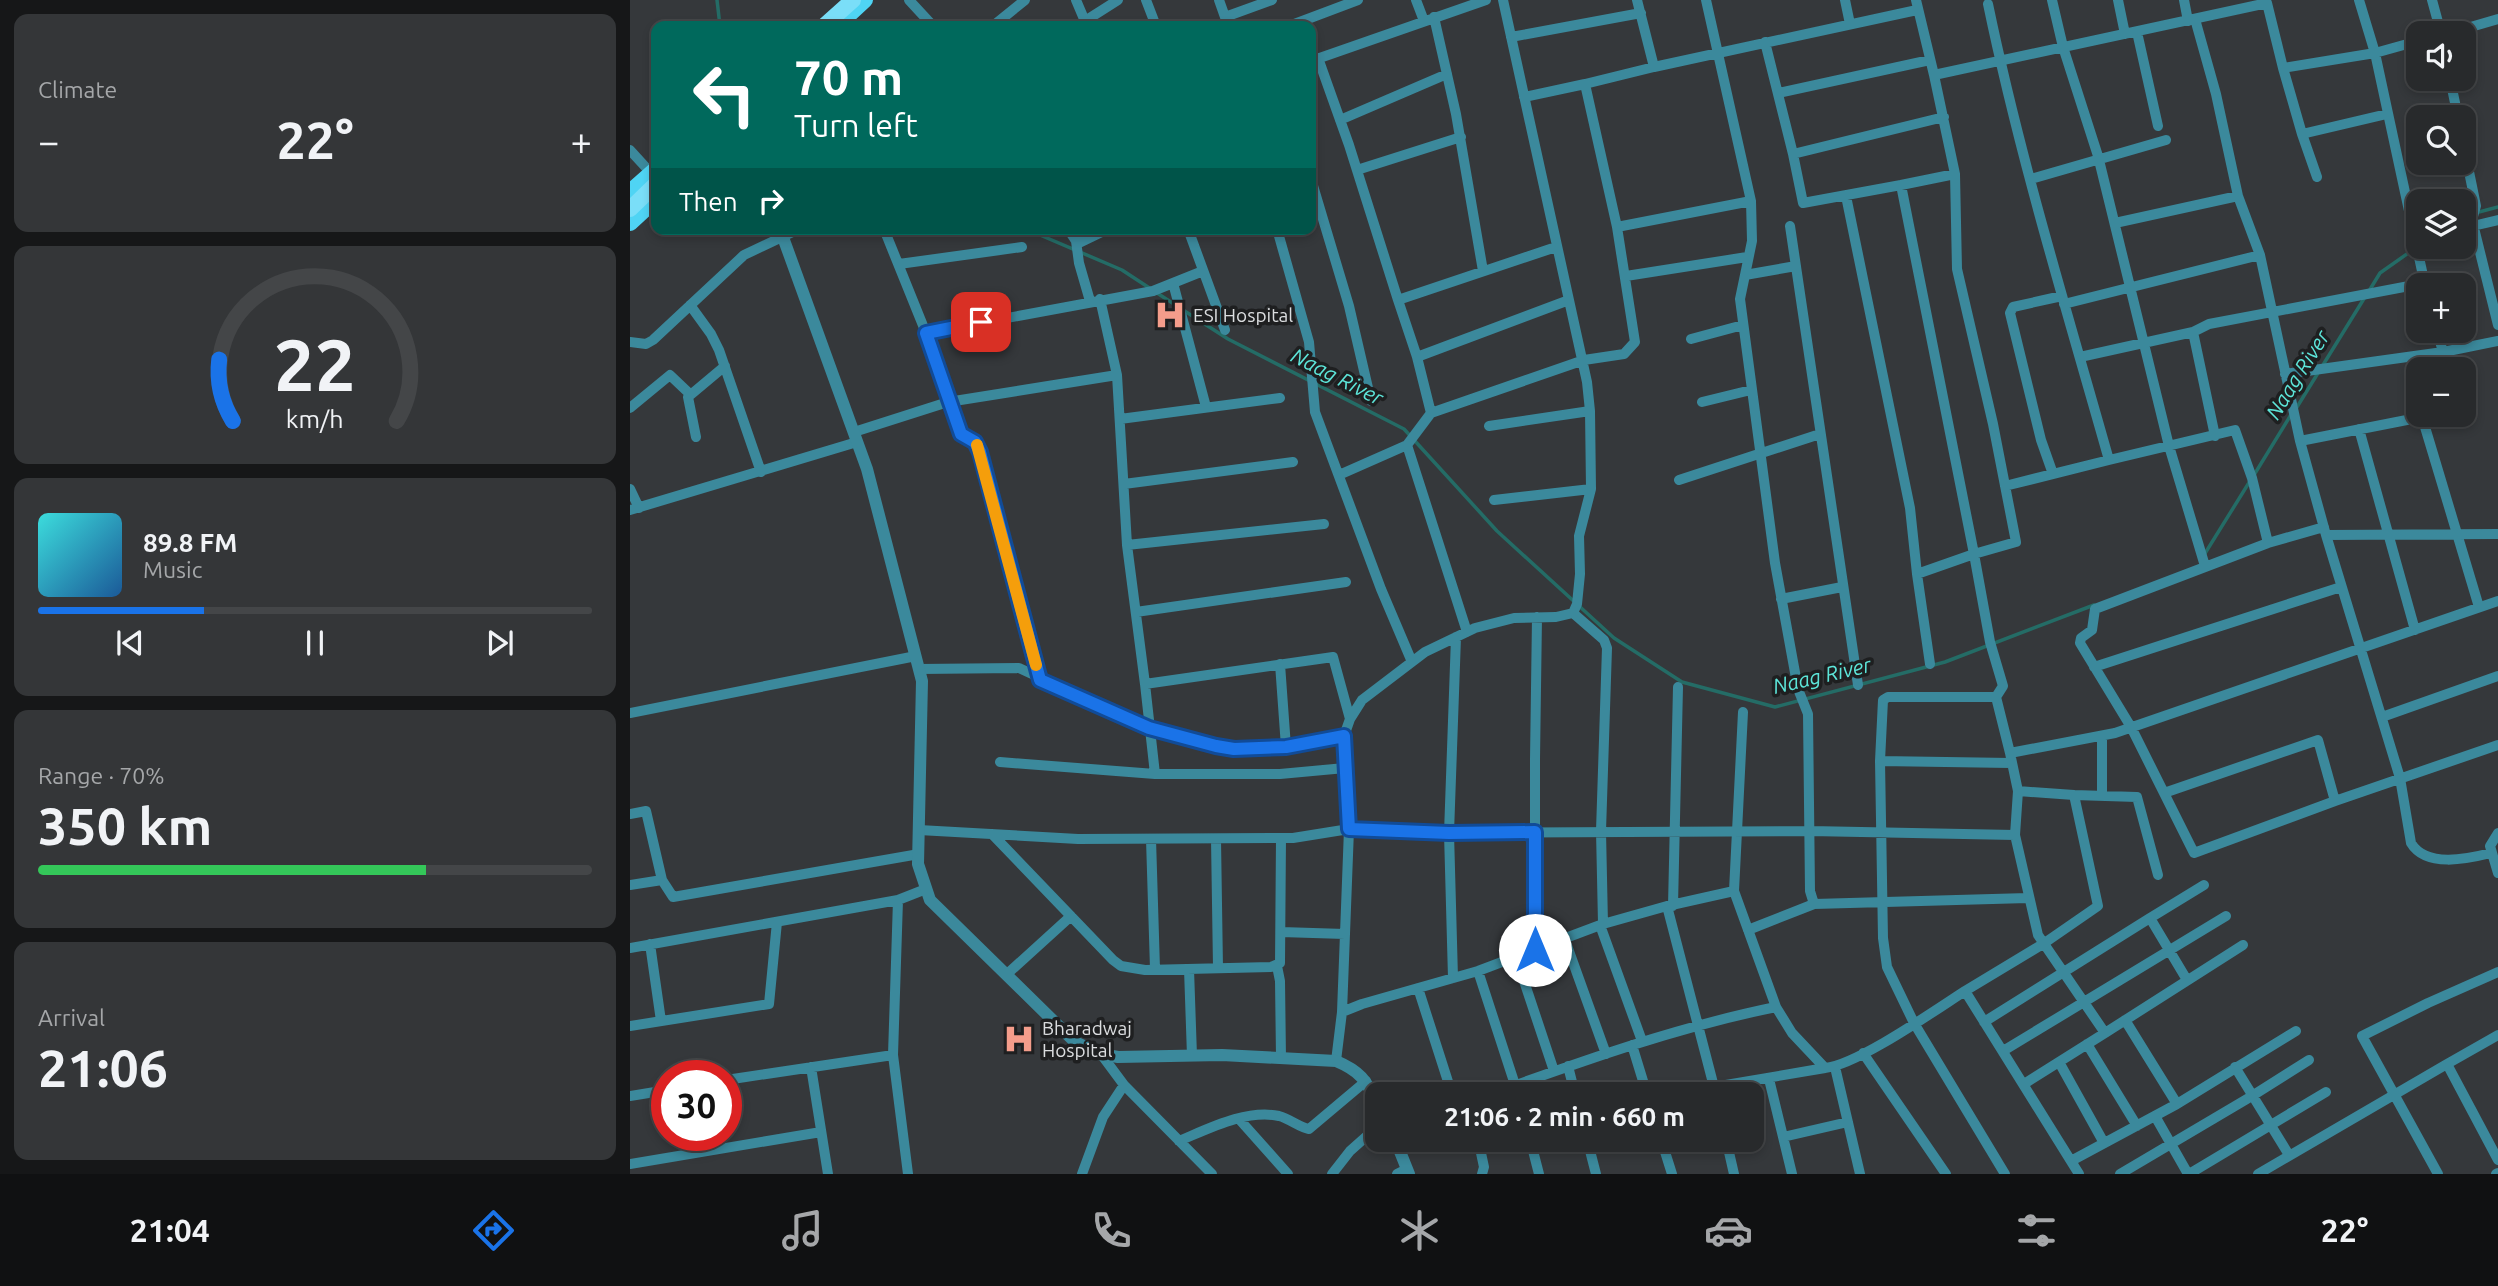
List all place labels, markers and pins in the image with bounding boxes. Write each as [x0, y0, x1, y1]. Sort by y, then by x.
pin [951, 292, 1011, 352]
hospital icon: ESI Hospital [1153, 298, 1187, 332]
place label: ESI Hospital [1193, 304, 1293, 326]
place label: Bharadwaj Hospital [1042, 1017, 1132, 1061]
hospital icon: Bharadwaj Hospital [1002, 1022, 1036, 1056]

